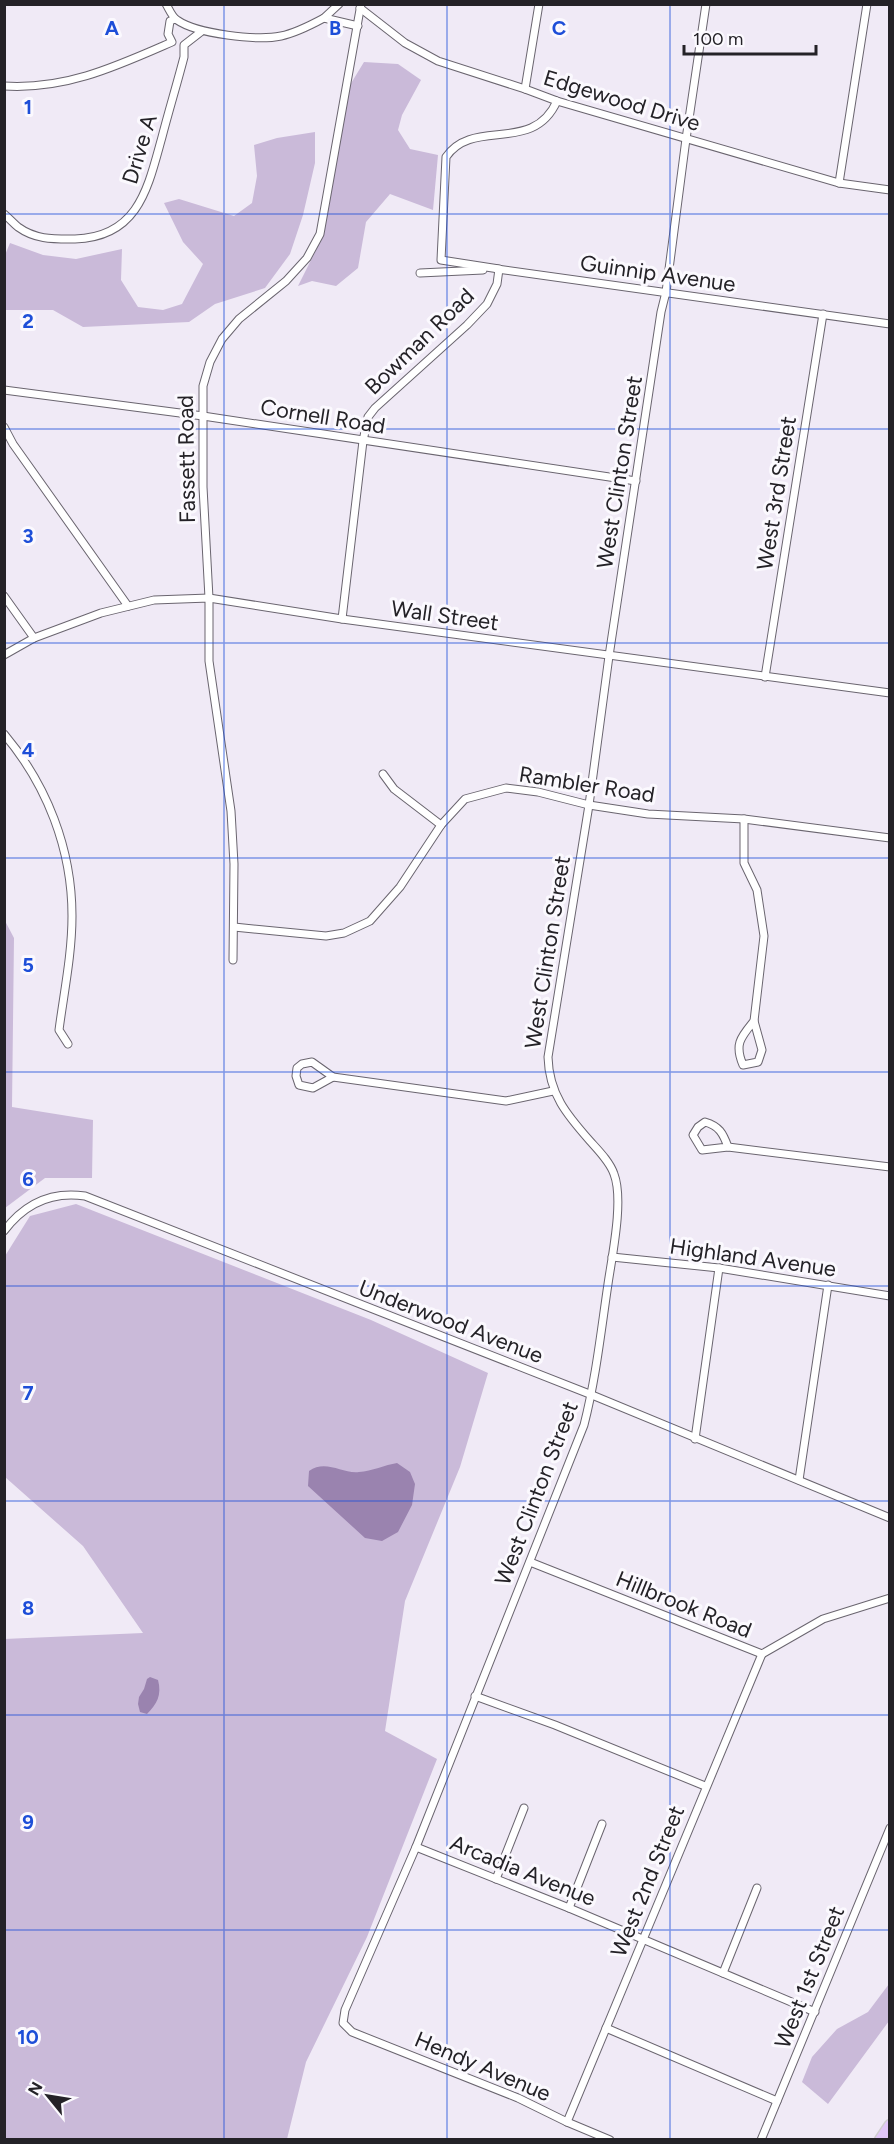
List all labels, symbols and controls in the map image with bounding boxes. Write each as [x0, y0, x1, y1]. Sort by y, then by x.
text: A [105, 16, 120, 40]
text: B [329, 16, 341, 40]
text: C [552, 16, 566, 40]
scale bar [684, 18, 816, 56]
text: 100 m [693, 28, 743, 50]
street label: Edgewood Drive [540, 64, 703, 137]
text: 1 [24, 95, 32, 119]
street label: Drive A [116, 111, 163, 187]
street label: Guinnip Avenue [579, 249, 737, 298]
street label: Bowman Road [359, 283, 480, 400]
text: 2 [22, 309, 34, 333]
street label: West Clinton Street [591, 374, 648, 570]
street label: Cornell Road [259, 393, 387, 440]
street label: Fassett Road [172, 395, 201, 523]
street label: West 3rd Street [751, 414, 802, 572]
text: 3 [22, 524, 34, 548]
street label: Wall Street [389, 595, 500, 636]
text: 4 [22, 738, 35, 762]
street label: Rambler Road [517, 760, 657, 809]
street label: West Clinton Street [519, 854, 576, 1050]
text: 5 [22, 953, 34, 977]
text: 6 [22, 1167, 34, 1191]
street label: Highland Avenue [668, 1232, 838, 1283]
street label: Underwood Avenue [355, 1274, 547, 1369]
text: 7 [22, 1381, 34, 1405]
street label: West Clinton Street [489, 1397, 584, 1589]
street label: Hillbrook Road [612, 1565, 756, 1644]
text: 8 [22, 1596, 34, 1620]
street label: West 2nd Street [605, 1802, 690, 1961]
text: 9 [22, 1810, 34, 1834]
street label: Arcadia Avenue [446, 1829, 599, 1912]
street label: West 1st Street [769, 1902, 850, 2052]
text: 10 [17, 2025, 39, 2049]
street label: Hendy Avenue [411, 2026, 555, 2107]
north arrow [18, 2066, 78, 2126]
text: N [24, 2079, 47, 2099]

